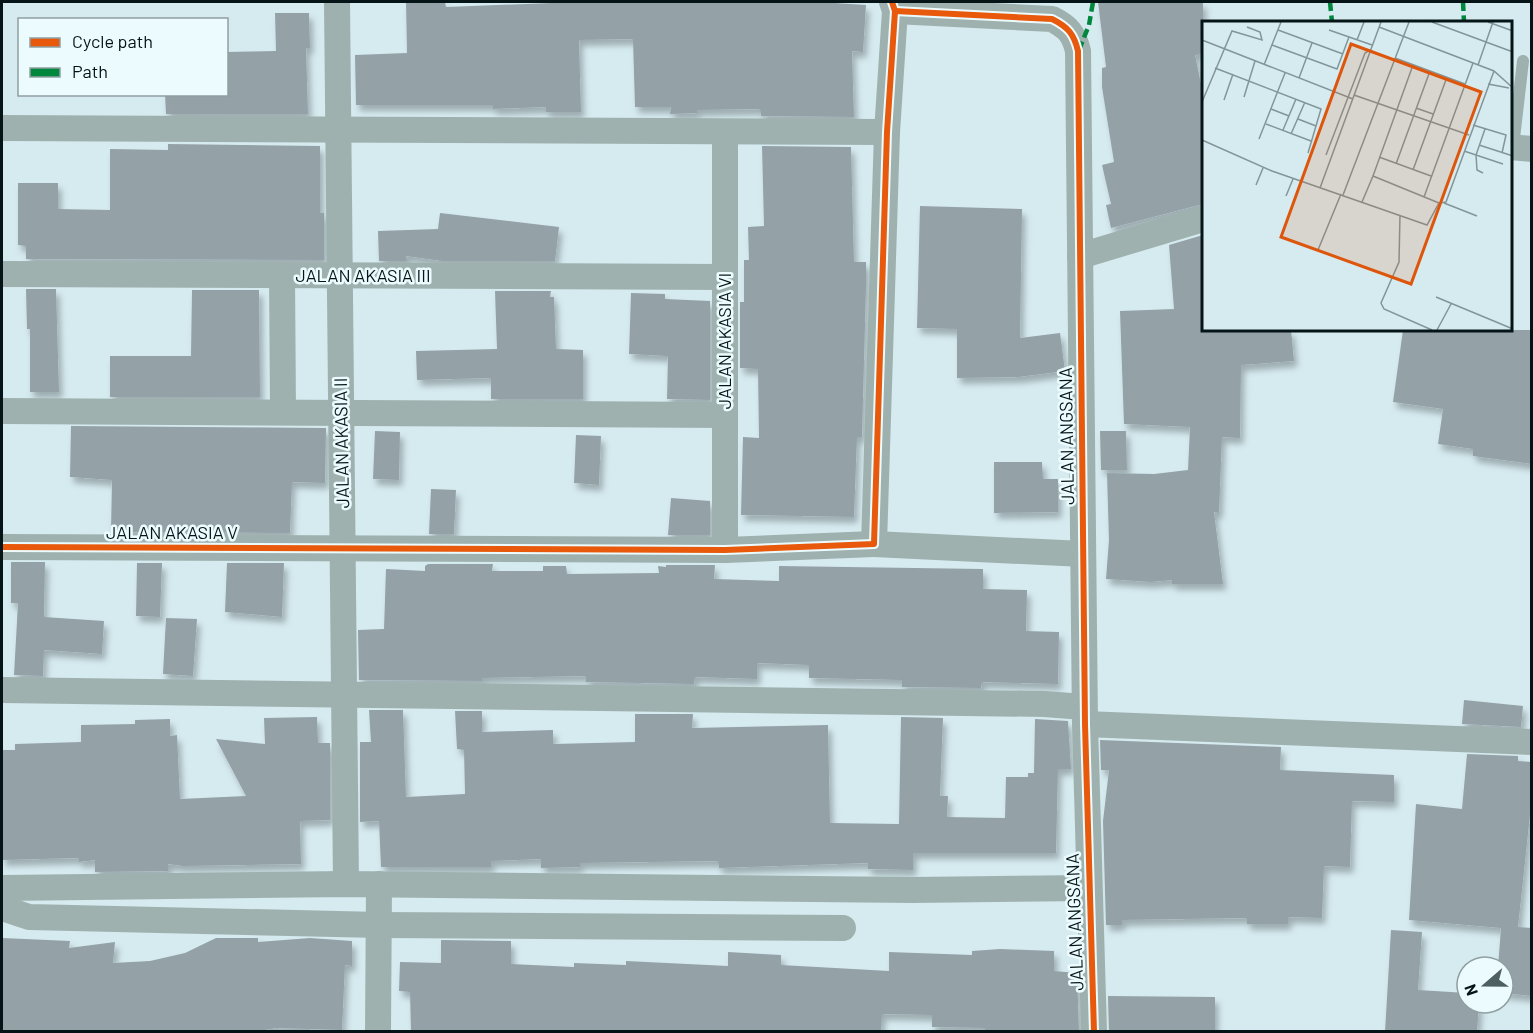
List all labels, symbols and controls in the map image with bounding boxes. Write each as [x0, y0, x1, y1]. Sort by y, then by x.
legend [18, 18, 228, 96]
inset map [1202, 21, 1512, 332]
text: Cycle path [72, 30, 153, 52]
text: Path [72, 60, 108, 82]
street label: JALAN AKASIA III [295, 264, 431, 286]
street label: JALAN AKASIA VI [713, 273, 735, 409]
street label: JALAN ANGSANA [1054, 367, 1078, 505]
street label: JALAN AKASIA II [329, 378, 353, 508]
street label: JALAN AKASIA V [106, 521, 238, 543]
street label: JALAN ANGSANA [1061, 853, 1087, 991]
north arrow [1455, 955, 1515, 1015]
text: N [1460, 982, 1481, 999]

